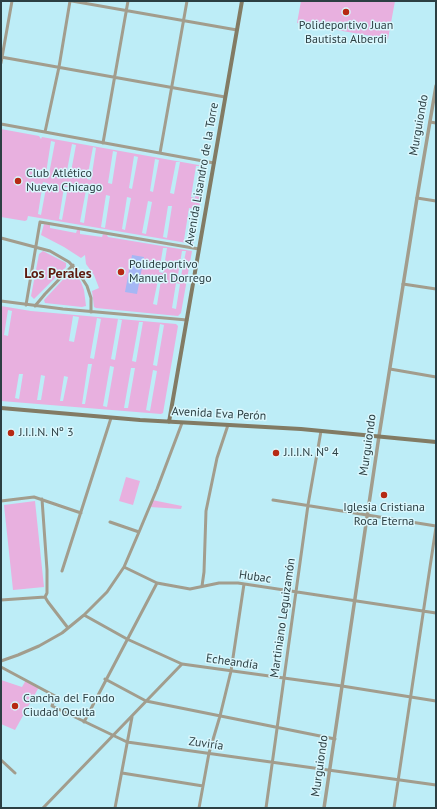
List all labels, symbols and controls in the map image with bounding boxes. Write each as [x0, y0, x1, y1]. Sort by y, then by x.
marker: Polideportivo Juan Bautista Alberdi [341, 7, 351, 17]
place label: Polideportivo Juan Bautista Alberdi [299, 19, 393, 47]
street label: Murguiondo [407, 93, 431, 157]
street label: Avenida Lisandro de la Torre [182, 101, 222, 247]
place label: Club Atlético Nueva Chicago [26, 167, 102, 195]
marker: Club Atlético Nueva Chicago [13, 176, 23, 186]
place label: Polideportivo Manuel Dorrego [129, 258, 212, 286]
district label: Los Perales [24, 266, 92, 282]
marker: Polideportivo Manuel Dorrego [116, 267, 126, 277]
street label: Avenida Eva Perón [171, 404, 267, 424]
street label: Murguiondo [357, 413, 379, 477]
place label: J.I.I.N. Nº 3 [19, 426, 74, 440]
marker: J.I.I.N. Nº 3 [6, 428, 16, 438]
place label: J.I.I.N. Nº 4 [284, 446, 339, 460]
marker: J.I.I.N. Nº 4 [271, 448, 281, 458]
marker: Iglesia Cristiana Roca Eterna [379, 490, 389, 500]
place label: Iglesia Cristiana Roca Eterna [343, 501, 425, 529]
street label: Martiniano Leguizamón [267, 557, 299, 679]
street label: Hubac [238, 568, 272, 586]
street label: Echeandía [205, 651, 259, 673]
place label: Cancha del Fondo Ciudad Oculta [23, 692, 115, 720]
marker: Cancha del Fondo Ciudad Oculta [10, 701, 20, 711]
street label: Zuviría [188, 734, 224, 754]
street label: Murguiondo [309, 734, 331, 798]

